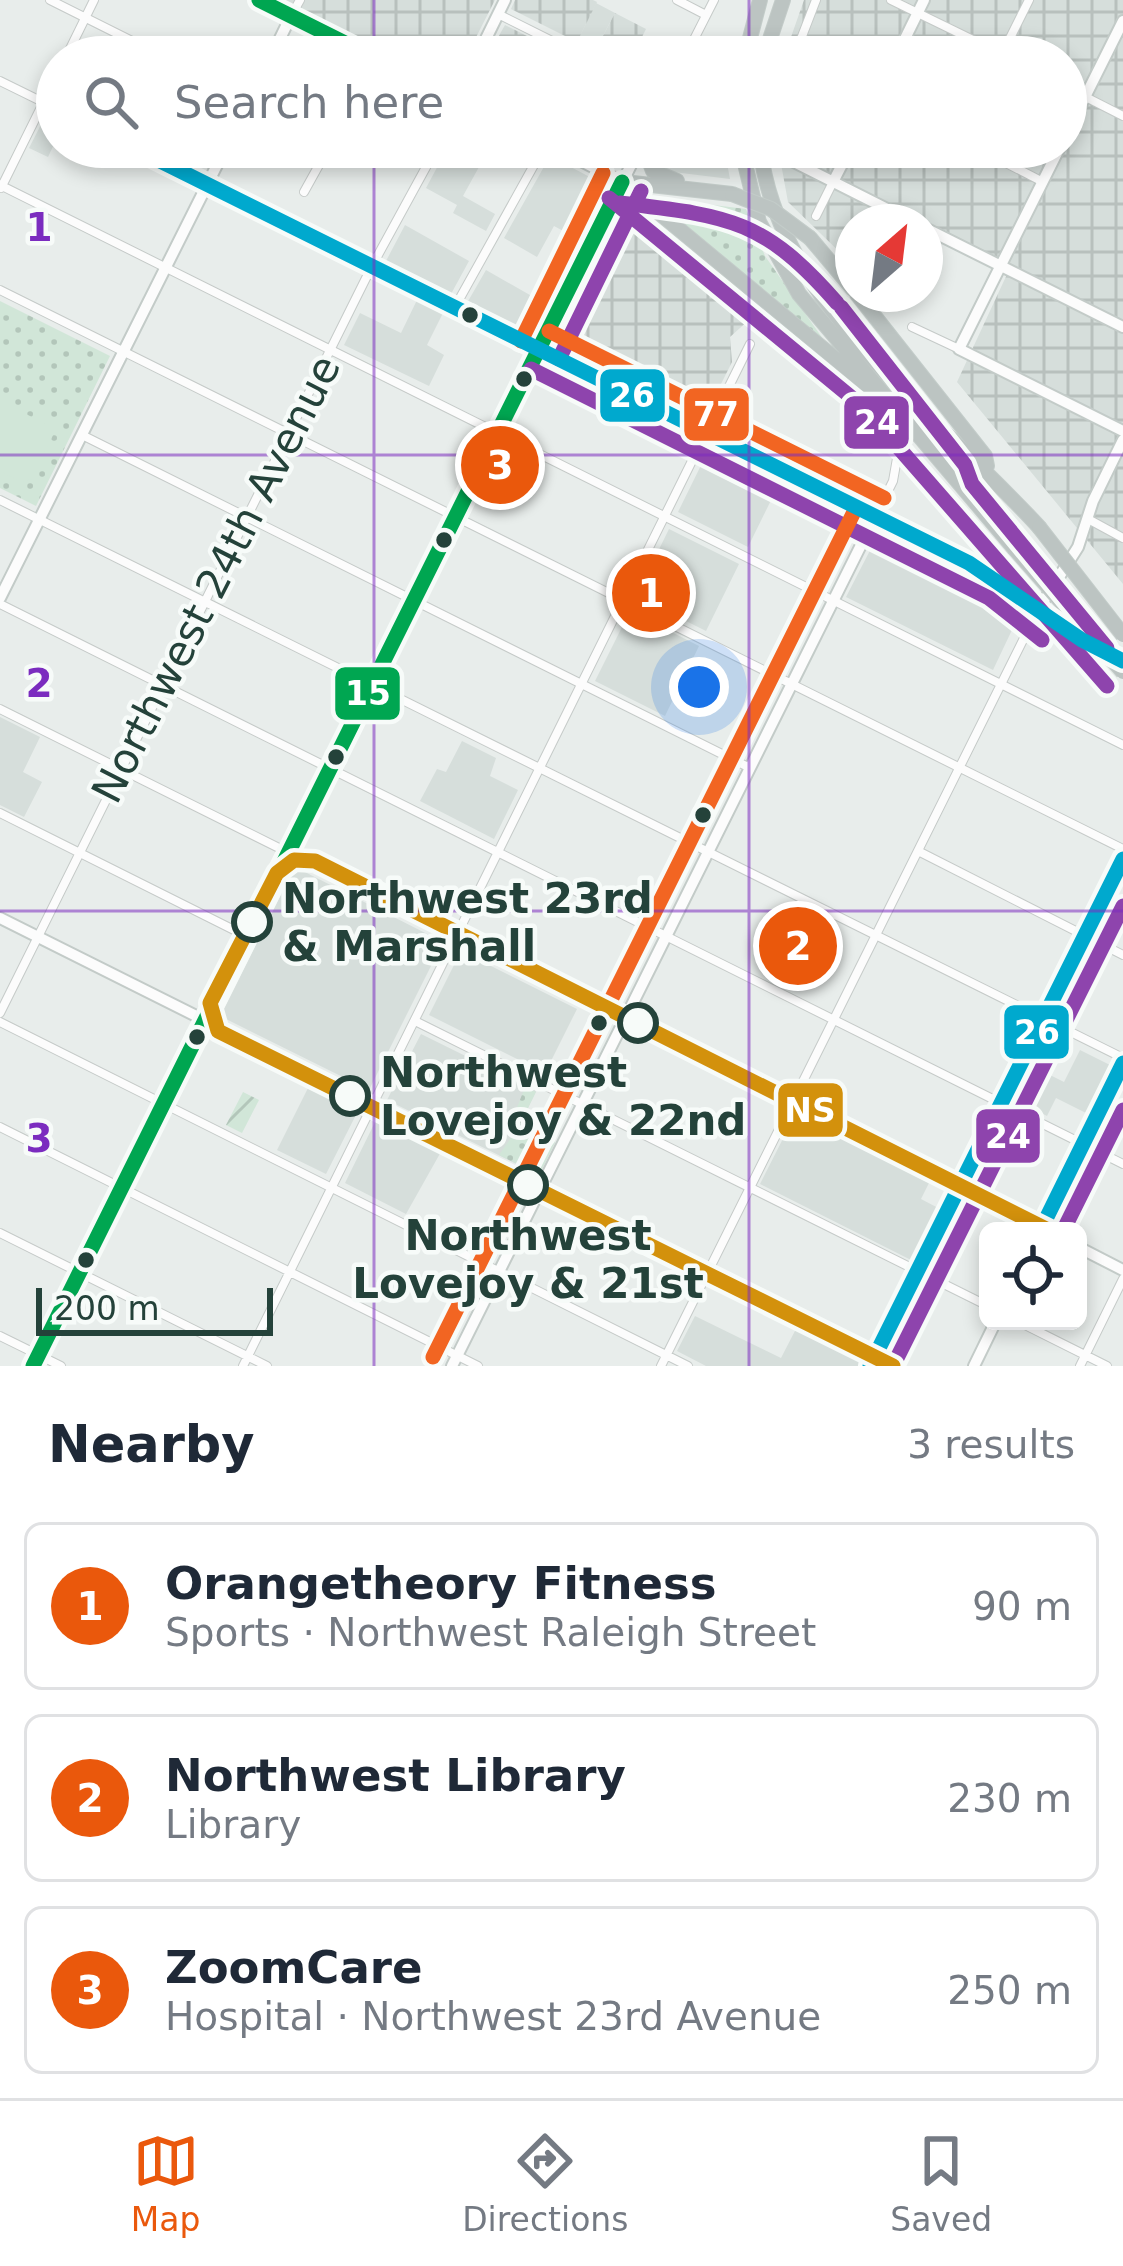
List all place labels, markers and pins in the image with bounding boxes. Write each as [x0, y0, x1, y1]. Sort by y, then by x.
unlabelled marker [459, 304, 481, 326]
unlabelled marker [513, 368, 535, 390]
pin: 3 [461, 420, 539, 510]
unlabelled marker [433, 529, 455, 551]
pin: 1 [612, 548, 690, 638]
unlabelled marker [325, 746, 347, 768]
unlabelled marker [692, 804, 714, 826]
place label: Northwest 23rd & Marshall [282, 874, 653, 971]
pin: 2 [759, 901, 837, 991]
marker: Northwest 23rd & Marshall [233, 903, 271, 941]
unlabelled marker [619, 1004, 657, 1042]
unlabelled marker [588, 1012, 610, 1034]
unlabelled marker [186, 1026, 208, 1048]
place label: Northwest Lovejoy & 22nd [380, 1048, 746, 1145]
marker: Northwest Lovejoy & 22nd [331, 1077, 369, 1115]
marker: Northwest Lovejoy & 21st [509, 1166, 547, 1204]
place label: Northwest Lovejoy & 21st [352, 1211, 704, 1308]
unlabelled marker [75, 1249, 97, 1271]

